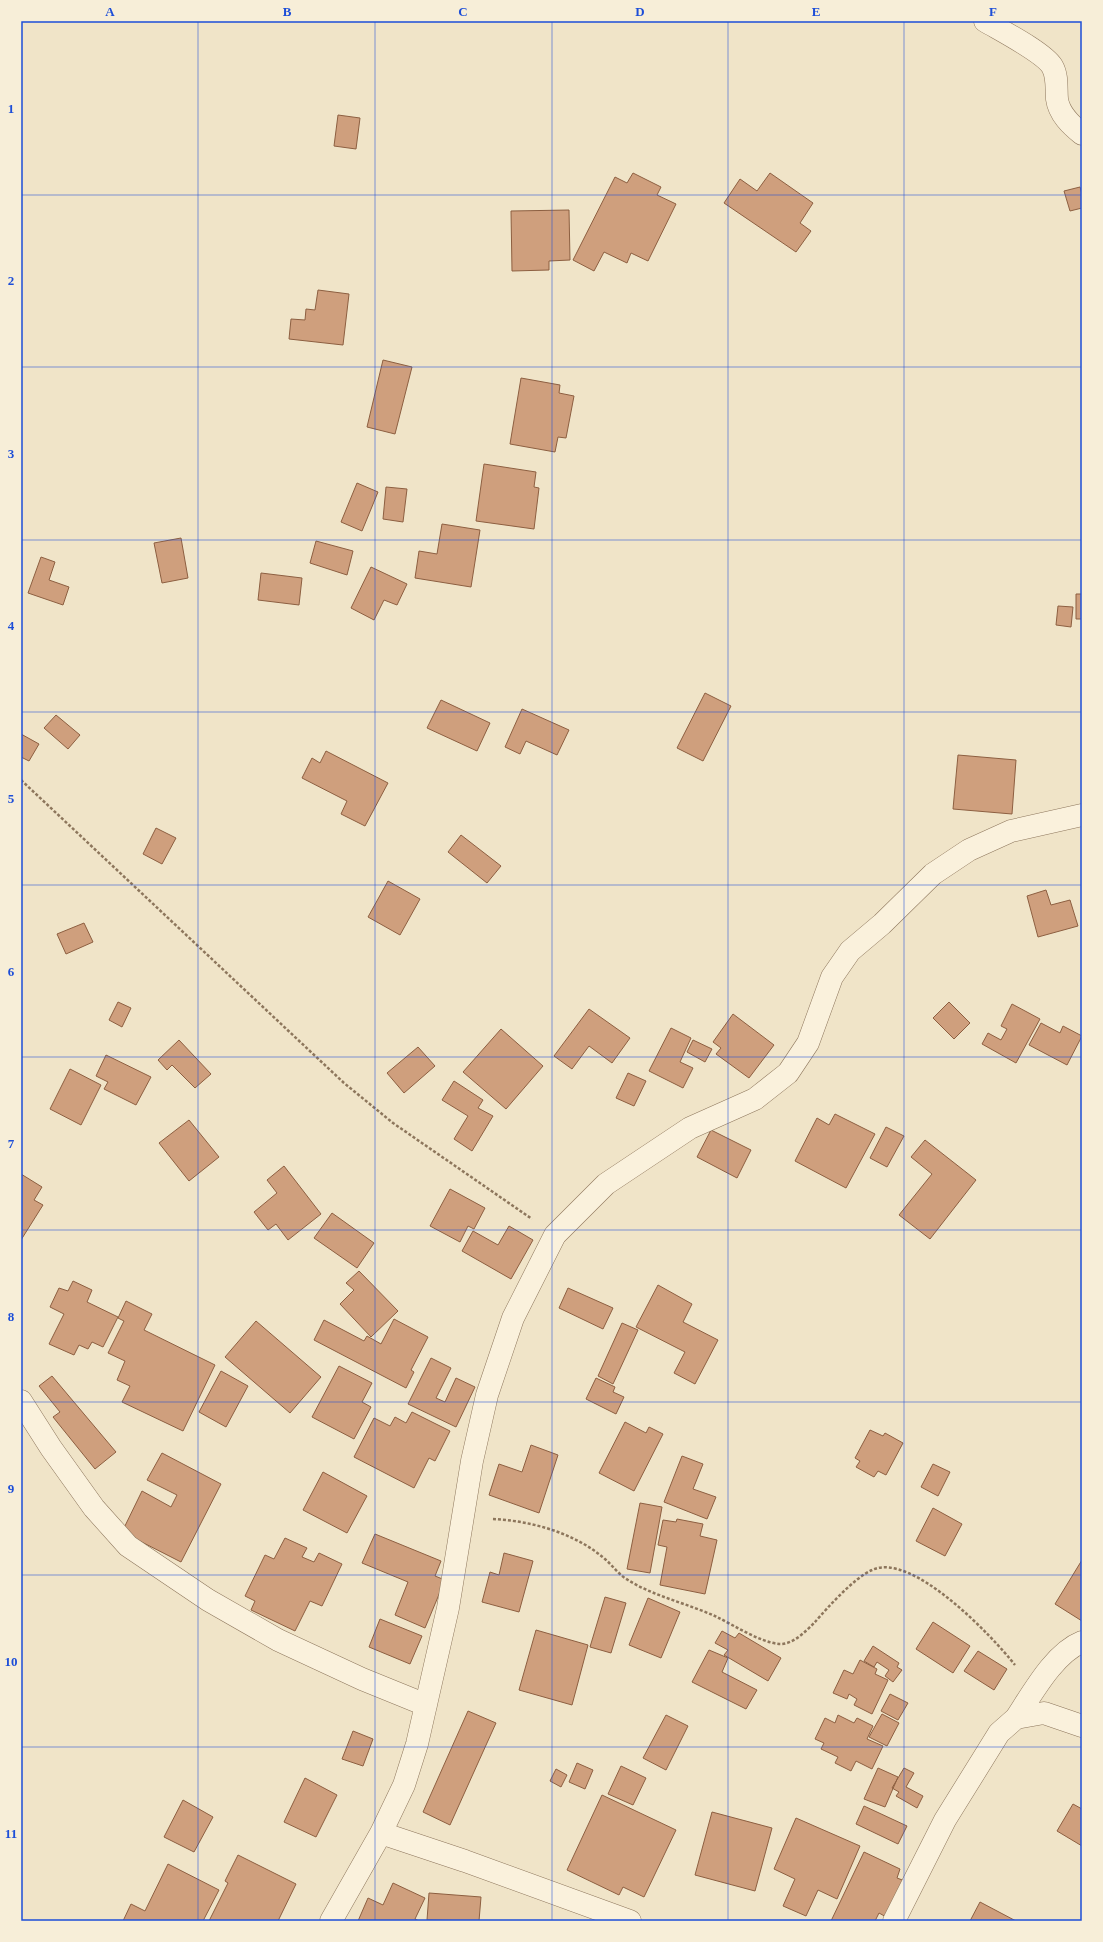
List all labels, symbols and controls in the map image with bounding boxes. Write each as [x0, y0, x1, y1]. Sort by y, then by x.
text: A [105, 4, 115, 19]
text: B [283, 4, 292, 19]
text: C [458, 4, 468, 19]
text: D [635, 4, 645, 19]
text: E [812, 4, 820, 19]
text: F [989, 4, 997, 19]
text: 1 [8, 101, 14, 116]
text: 2 [8, 273, 14, 288]
text: 3 [8, 446, 15, 461]
text: 4 [8, 618, 15, 633]
text: 5 [8, 791, 15, 806]
text: 6 [8, 964, 15, 979]
text: 7 [8, 1136, 15, 1151]
text: 8 [8, 1309, 15, 1324]
text: 9 [8, 1481, 15, 1496]
text: 10 [5, 1654, 18, 1669]
text: 11 [5, 1826, 17, 1841]

